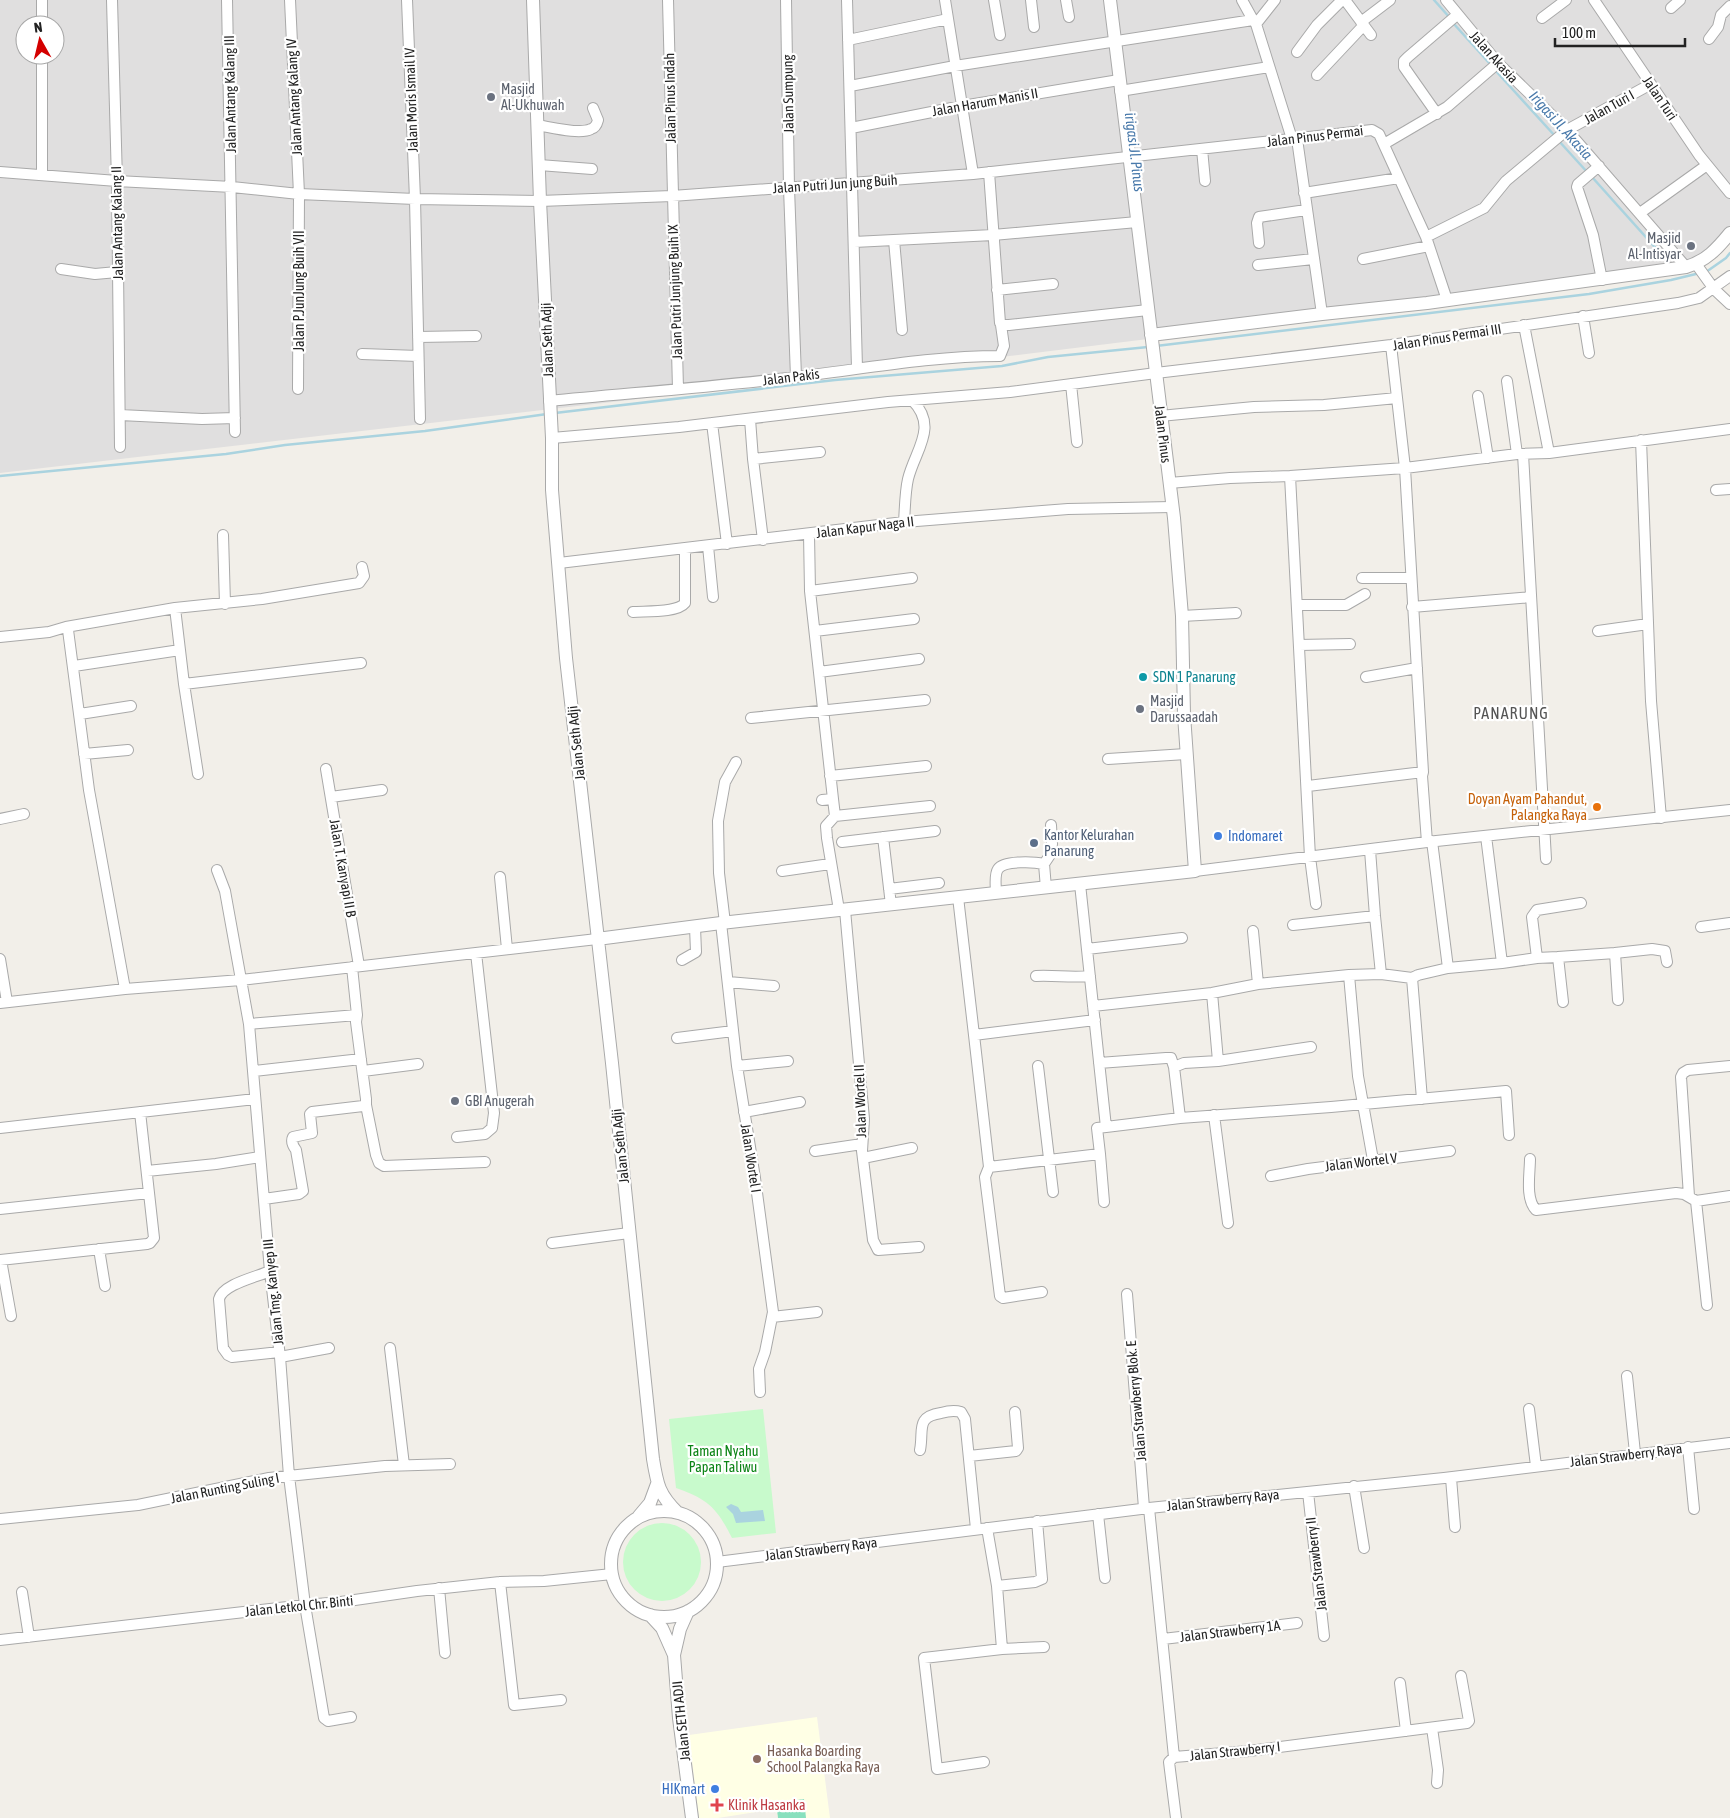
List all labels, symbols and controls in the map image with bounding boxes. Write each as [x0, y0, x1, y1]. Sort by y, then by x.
north arrow [15, 15, 65, 65]
scale bar [1555, 15, 1685, 47]
text: N [33, 19, 43, 36]
text: 100 m [1562, 24, 1596, 41]
street label: Jalan Akasia [1467, 28, 1521, 86]
street label: Jalan Antang Kalang III [221, 35, 239, 153]
street label: Jalan Antang Kalang IV [283, 38, 305, 156]
street label: Jalan Moris Ismail IV [401, 47, 421, 152]
street label: Jalan Pinus Indah [661, 53, 679, 143]
street label: Jalan Sumpung [779, 54, 797, 134]
street label: Jalan Turi [1640, 73, 1680, 123]
place label: Masjid Al-Ukhuwah [501, 81, 565, 113]
street label: Jalan Harum Manis II [931, 85, 1039, 119]
water label: Irigasi Jl. Akasia [1526, 87, 1596, 163]
street label: Jalan Turi I [1581, 87, 1637, 127]
marker: Masjid Al-Ukhuwah [485, 91, 497, 103]
water label: irigasi Jl. Pinus [1122, 111, 1148, 193]
street label: Jalan Pinus Permai [1266, 122, 1364, 150]
street label: Jalan Antang Kalang II [108, 166, 126, 280]
street label: Jalan Putri Jun jung Buih [772, 172, 898, 196]
street label: Jalan Putri Junjung Buih IX [665, 224, 685, 360]
street label: Jalan P.JunJung Buih VII [291, 230, 307, 352]
place label: Masjid Al-Intisyar [1628, 230, 1682, 262]
marker: Masjid Al-Intisyar [1685, 240, 1697, 252]
street label: Jalan Seth Adji [538, 302, 556, 378]
street label: Jalan Pinus Permai III [1392, 321, 1502, 353]
street label: Jalan Pakis [762, 366, 820, 388]
street label: Jalan Pinus [1152, 404, 1174, 464]
street label: Jalan Kapur Naga II [815, 513, 915, 541]
place label: SDN 1 Panarung [1153, 669, 1236, 685]
marker: SDN 1 Panarung [1137, 671, 1149, 683]
place label: Masjid Darussaadah [1150, 693, 1218, 725]
marker: Masjid Darussaadah [1134, 703, 1146, 715]
district label: PANARUNG [1473, 704, 1549, 722]
street label: Jalan Seth Adji [564, 705, 588, 781]
place label: Doyan Ayam Pahandut, Palangka Raya [1468, 791, 1587, 823]
marker: Doyan Ayam Pahandut, Palangka Raya [1591, 801, 1603, 813]
street label: Jalan T. Kanyapi II B [327, 818, 360, 919]
place label: Kantor Kelurahan Panarung [1044, 827, 1134, 859]
place label: Indomaret [1228, 828, 1283, 844]
marker: Indomaret [1212, 830, 1224, 842]
marker: Kantor Kelurahan Panarung [1028, 837, 1040, 849]
street label: Jalan Wortel II [851, 1064, 869, 1138]
place label: GBI Anugerah [465, 1093, 534, 1109]
marker: GBI Anugerah [449, 1095, 461, 1107]
street label: Jalan Seth Adji [608, 1108, 632, 1184]
street label: Jalan Wortel I [738, 1122, 764, 1194]
street label: Jalan Wortel V [1324, 1150, 1398, 1174]
street label: Jalan Tmg. Kanyep III [259, 1238, 287, 1346]
street label: Jalan Strawberry Blok. E [1123, 1340, 1149, 1462]
street label: Jalan Strawberry Raya [1569, 1440, 1683, 1470]
park label: Taman Nyahu Papan Taliwu [688, 1443, 758, 1475]
street label: Jalan Runting Suling I [169, 1470, 281, 1506]
street label: Jalan Strawberry Raya [1166, 1486, 1280, 1514]
street label: Jalan Strawberry II [1302, 1516, 1330, 1612]
street label: Jalan Strawberry Raya [764, 1534, 878, 1564]
street label: Jalan Letkol Chr. Binti [244, 1592, 354, 1620]
street label: Jalan Strawberry 1A [1179, 1617, 1281, 1645]
street label: Jalan SETH ADJI [669, 1680, 693, 1762]
street label: Jalan Strawberry I [1189, 1738, 1281, 1764]
place label: Hasanka Boarding School Palangka Raya [767, 1743, 880, 1775]
marker: Hasanka Boarding School Palangka Raya [751, 1753, 763, 1765]
place label: HIKmart [662, 1781, 705, 1797]
marker: HIKmart [709, 1783, 721, 1795]
place label: Klinik Hasanka [728, 1797, 805, 1813]
marker: Klinik Hasanka [710, 1798, 724, 1812]

